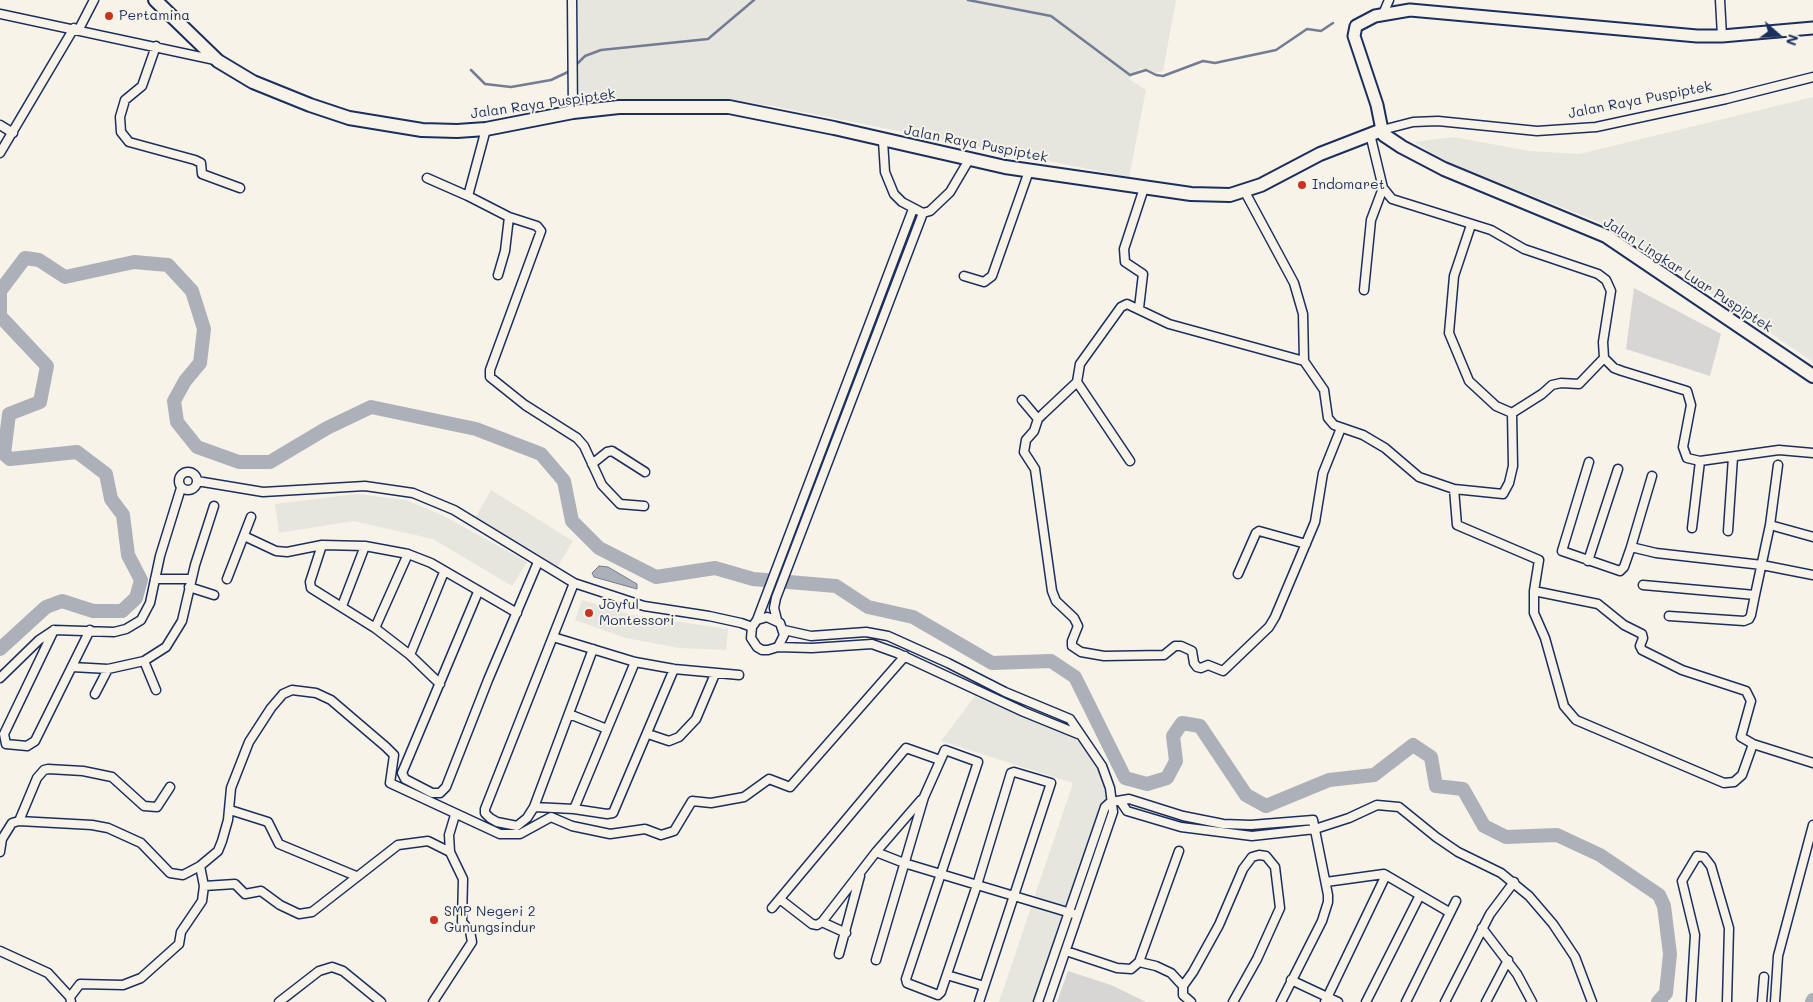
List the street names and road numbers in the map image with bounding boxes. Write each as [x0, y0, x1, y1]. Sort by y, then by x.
street label: Jalan Raya Puspiptek [1567, 78, 1713, 122]
street label: Jalan Raya Puspiptek [470, 86, 616, 122]
street label: Jalan Raya Puspiptek [903, 122, 1049, 166]
street label: Jalan Lingkar Luar Puspiptek [1600, 214, 1776, 336]

